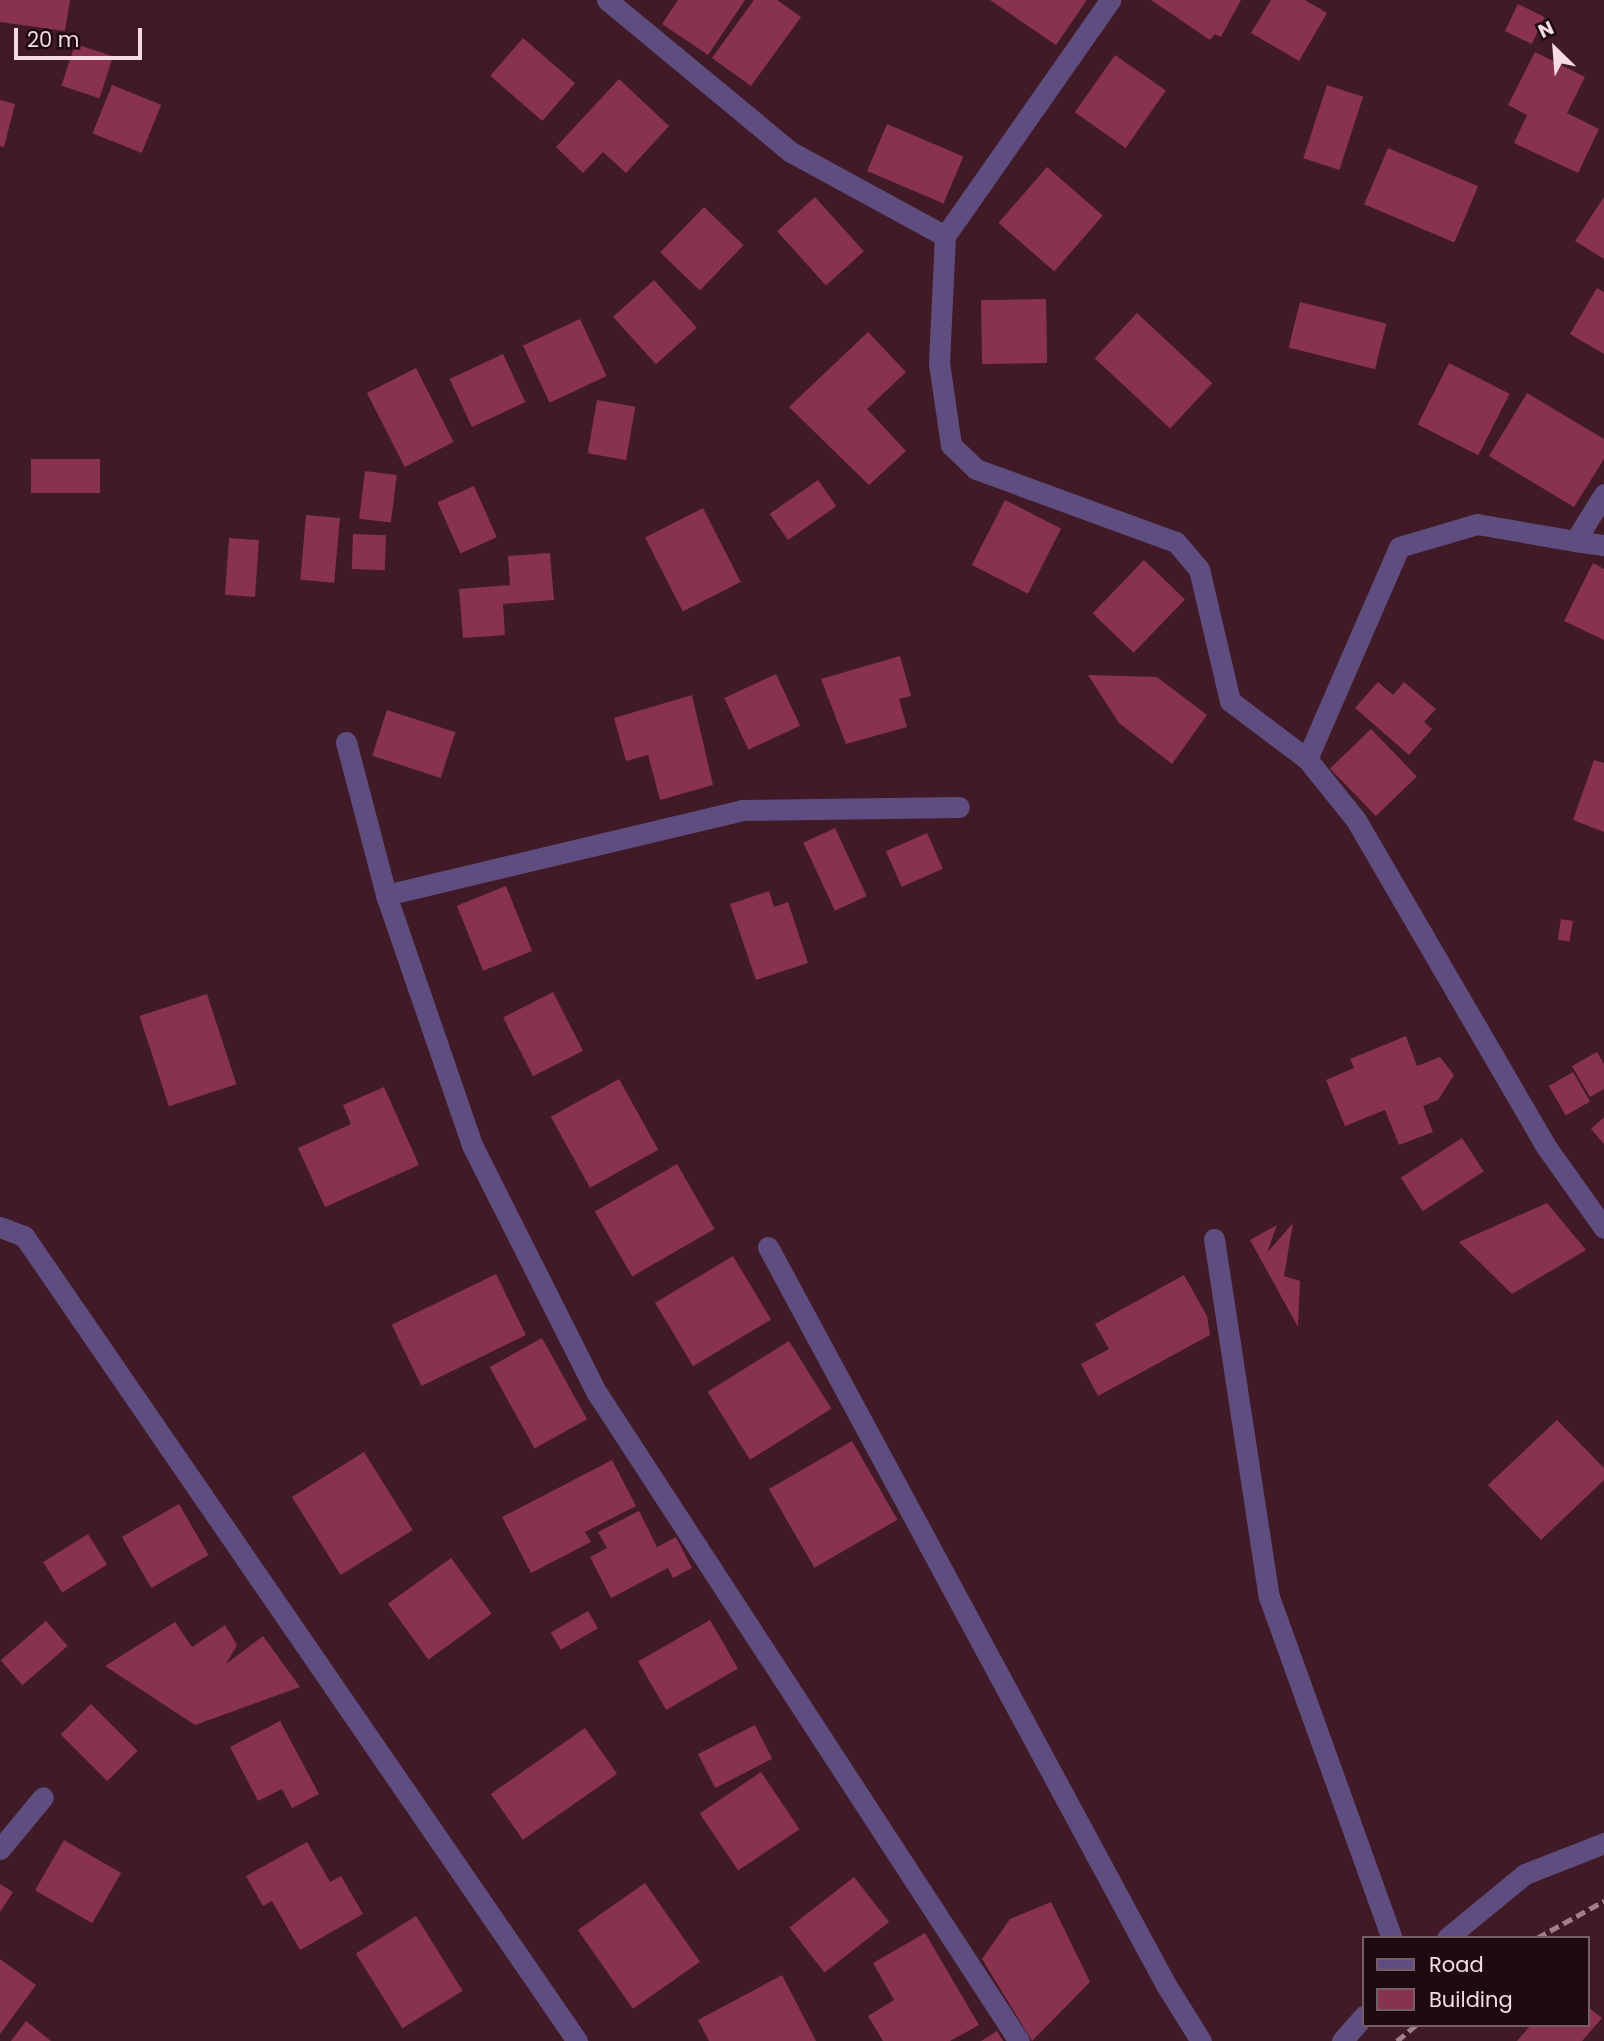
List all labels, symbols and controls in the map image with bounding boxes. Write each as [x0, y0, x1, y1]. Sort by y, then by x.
scale bar [18, 14, 145, 58]
north arrow [1520, 14, 1590, 84]
text: N [1534, 14, 1558, 45]
text: 20 m [27, 25, 80, 54]
legend [1362, 1936, 1590, 2027]
text: Road [1429, 1950, 1484, 1979]
text: Building [1429, 1985, 1513, 2014]

